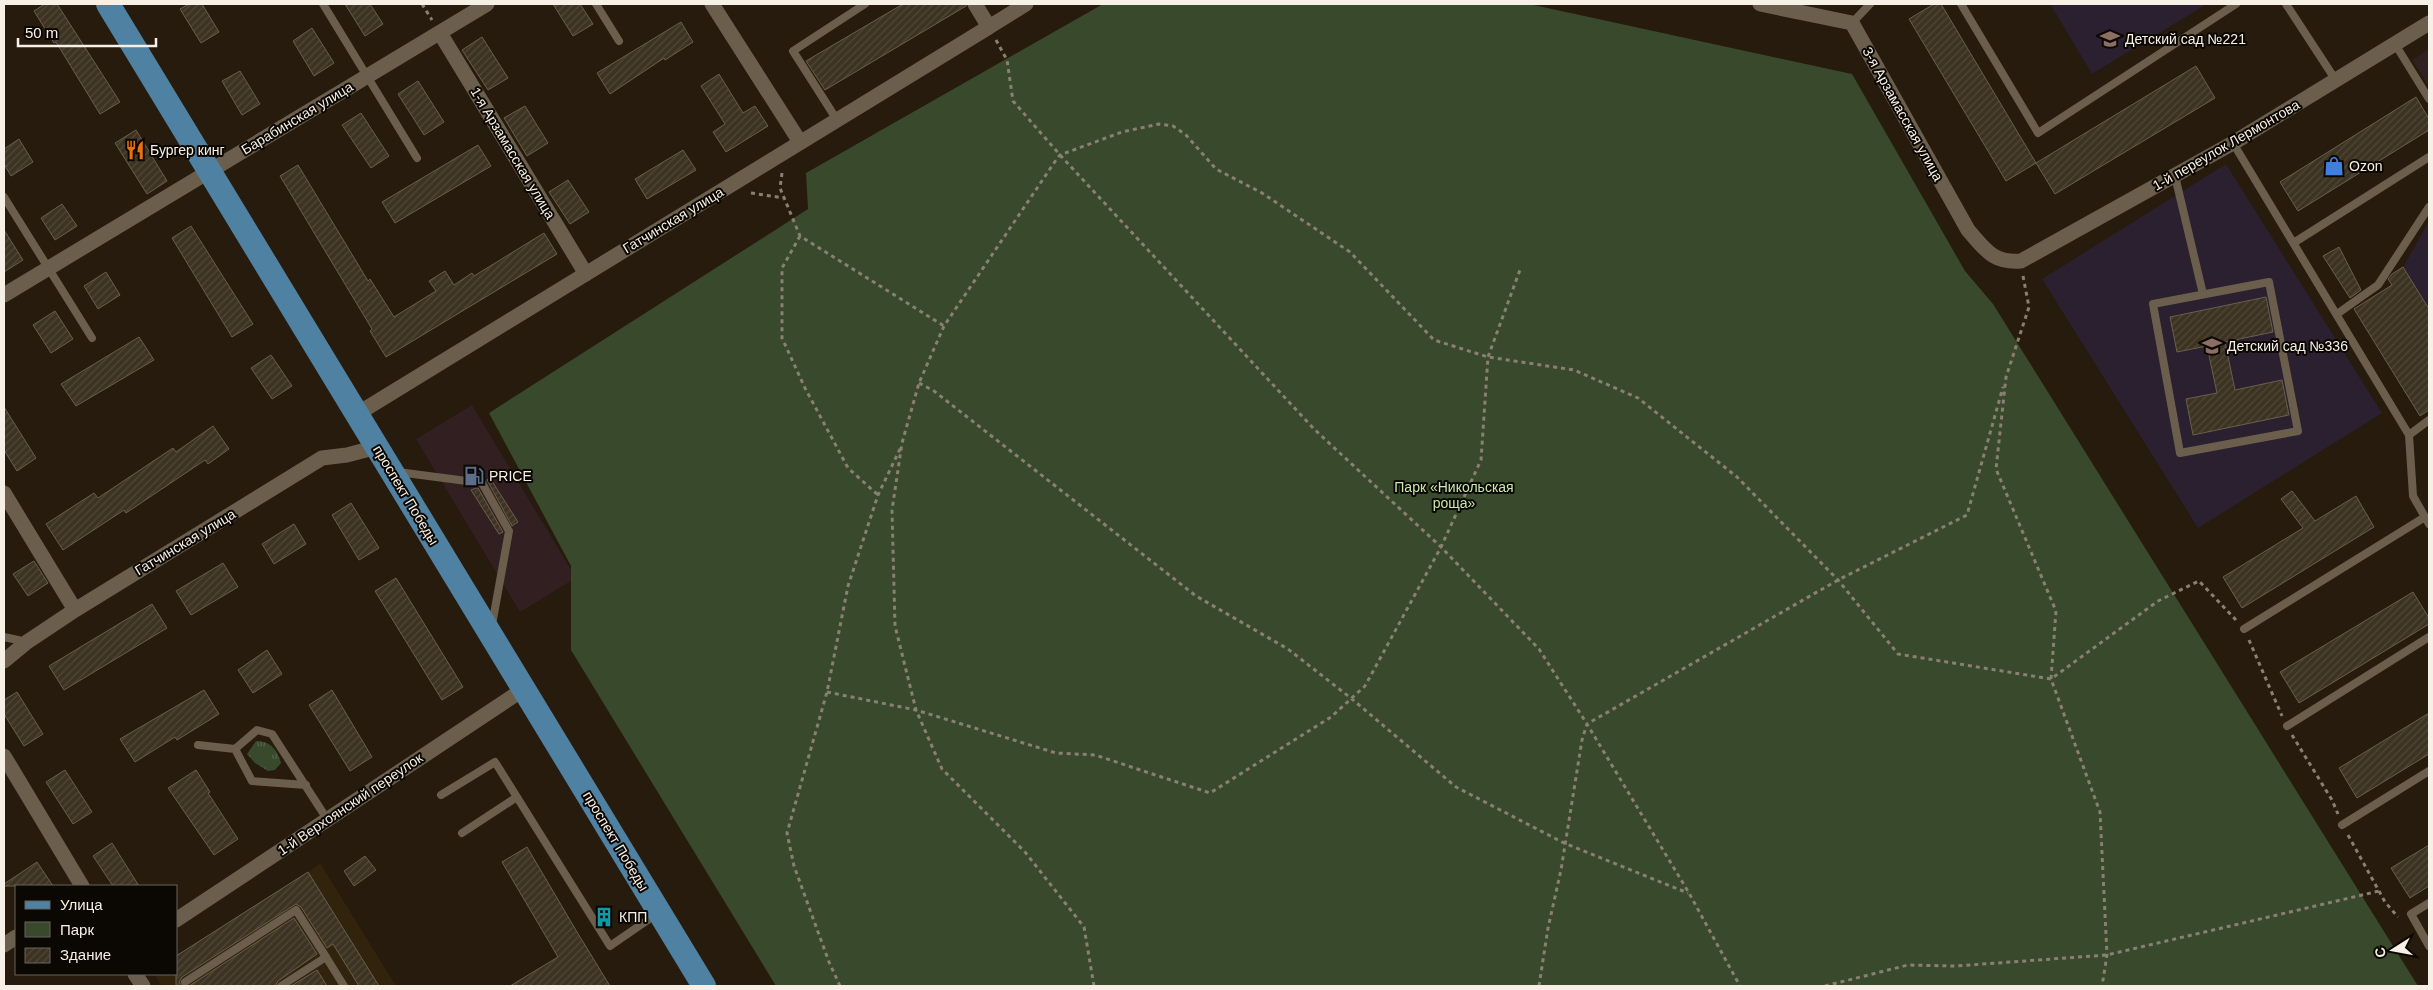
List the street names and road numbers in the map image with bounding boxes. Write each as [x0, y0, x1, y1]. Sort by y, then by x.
street label: 3-я Арзамасская улица [1859, 44, 1947, 184]
street label: Барабинская улица [238, 78, 356, 158]
street label: 1-я Арзамасская улица [467, 84, 559, 222]
street label: 1-й переулок Лермонтова [2150, 96, 2302, 194]
street label: Гатчинская улица [620, 183, 726, 256]
street label: проспект Победы [370, 442, 442, 548]
street label: Гатчинская улица [132, 505, 238, 578]
street label: 1-й Верхоянский переулок [275, 749, 426, 859]
street label: проспект Победы [580, 788, 652, 894]

